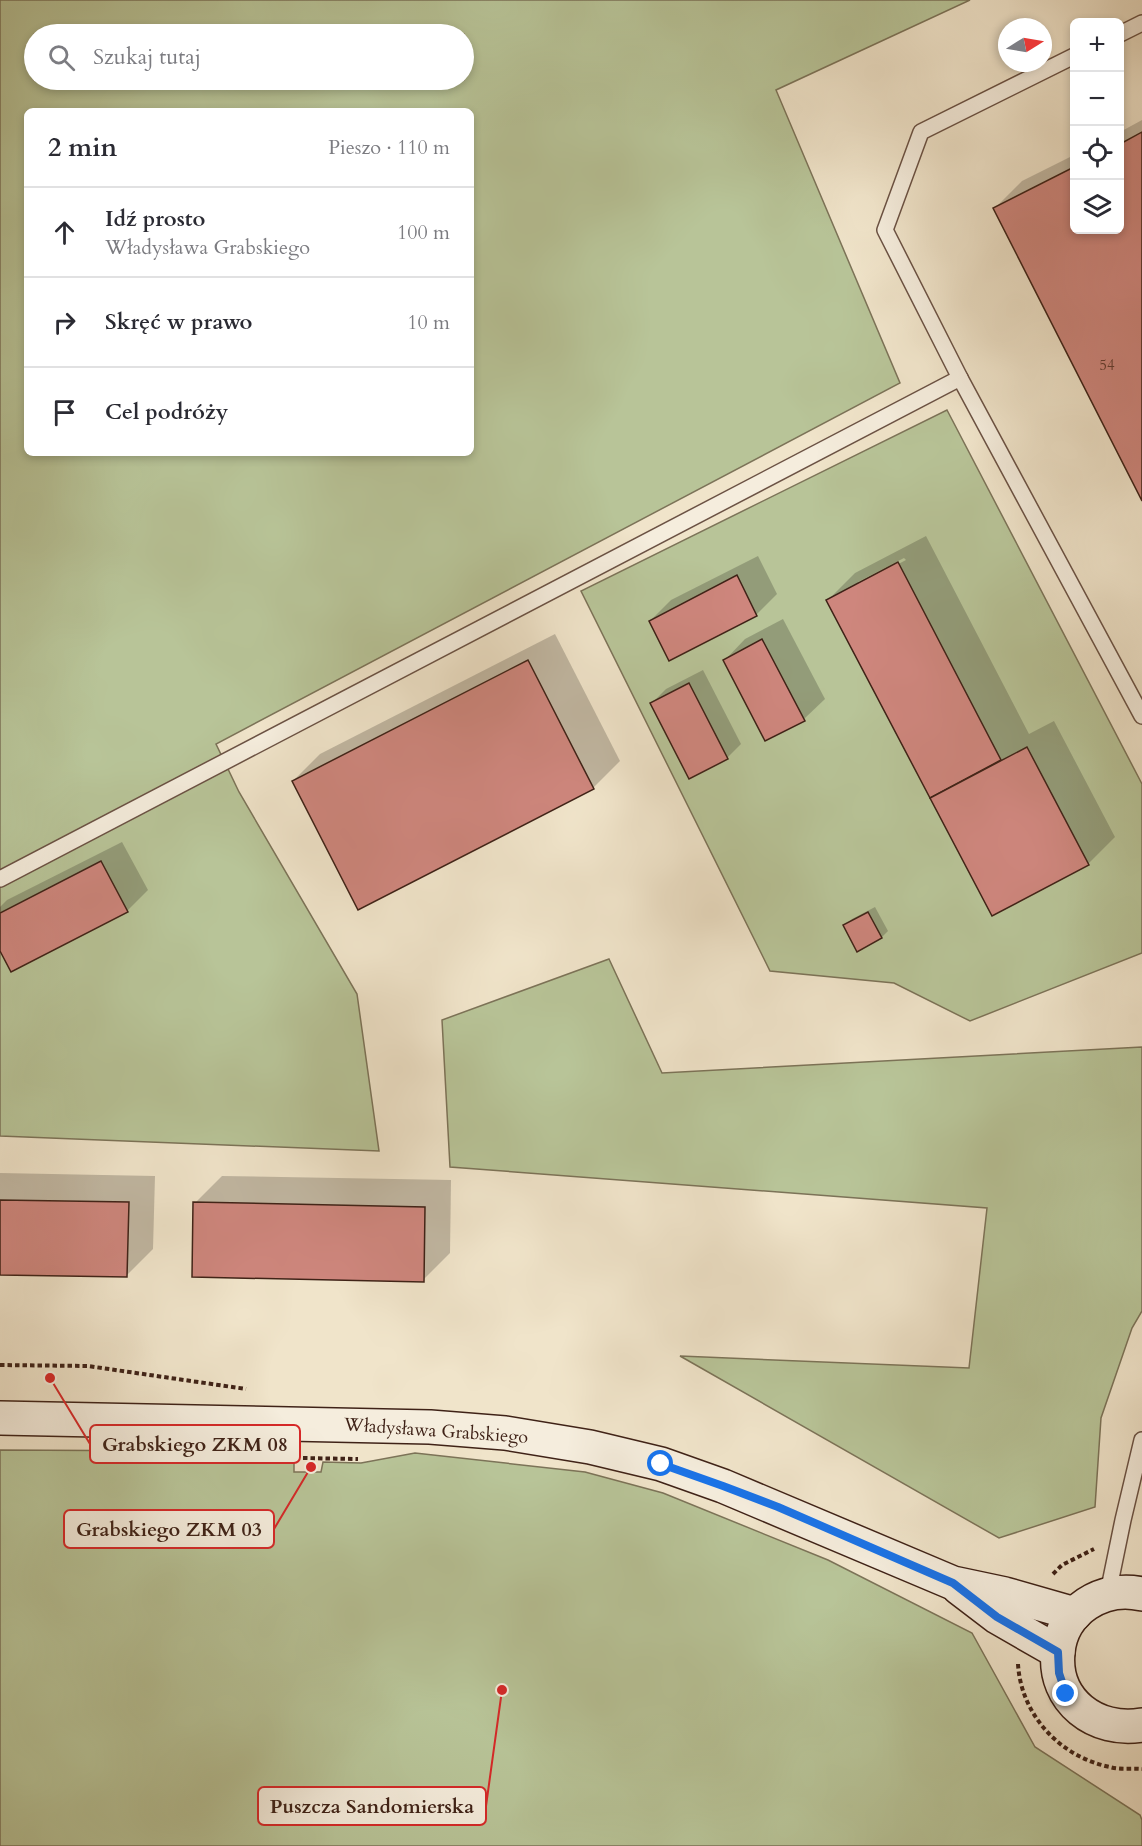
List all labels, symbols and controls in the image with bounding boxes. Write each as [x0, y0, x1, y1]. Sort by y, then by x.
north arrow [998, 18, 1052, 72]
map controls [1070, 18, 1124, 234]
button: + [1070, 18, 1124, 72]
search box [24, 24, 474, 90]
icon: search [45, 41, 78, 74]
text: Szukaj tutaj [93, 42, 201, 72]
button: − [1070, 72, 1124, 126]
button: locate [1070, 126, 1124, 180]
text: 2 min [48, 130, 117, 165]
text: Pieszo · 110 m [328, 134, 450, 161]
button: layers [1070, 180, 1124, 234]
text: Idź prosto [105, 204, 205, 234]
icon: ahead [48, 216, 81, 249]
text: 100 m [397, 219, 450, 246]
text: Władysława Grabskiego [105, 234, 310, 261]
icon: right [48, 306, 81, 339]
text: Skręć w prawo [105, 307, 252, 337]
text: 10 m [407, 309, 450, 336]
house number: 54 [1099, 355, 1115, 375]
icon: arrive [48, 396, 81, 429]
text: Cel podróży [105, 397, 228, 427]
street label: Władysława Grabskiego [342, 1412, 529, 1450]
callout: Grabskiego ZKM 08 [90, 1425, 300, 1463]
text: Grabskiego ZKM 08 [102, 1431, 288, 1458]
route start [647, 1450, 673, 1476]
callout: Grabskiego ZKM 03 [64, 1510, 274, 1548]
text: Grabskiego ZKM 03 [76, 1516, 262, 1543]
route end [1052, 1680, 1078, 1706]
callout: Puszcza Sandomierska [258, 1787, 486, 1825]
text: Puszcza Sandomierska [270, 1793, 474, 1820]

